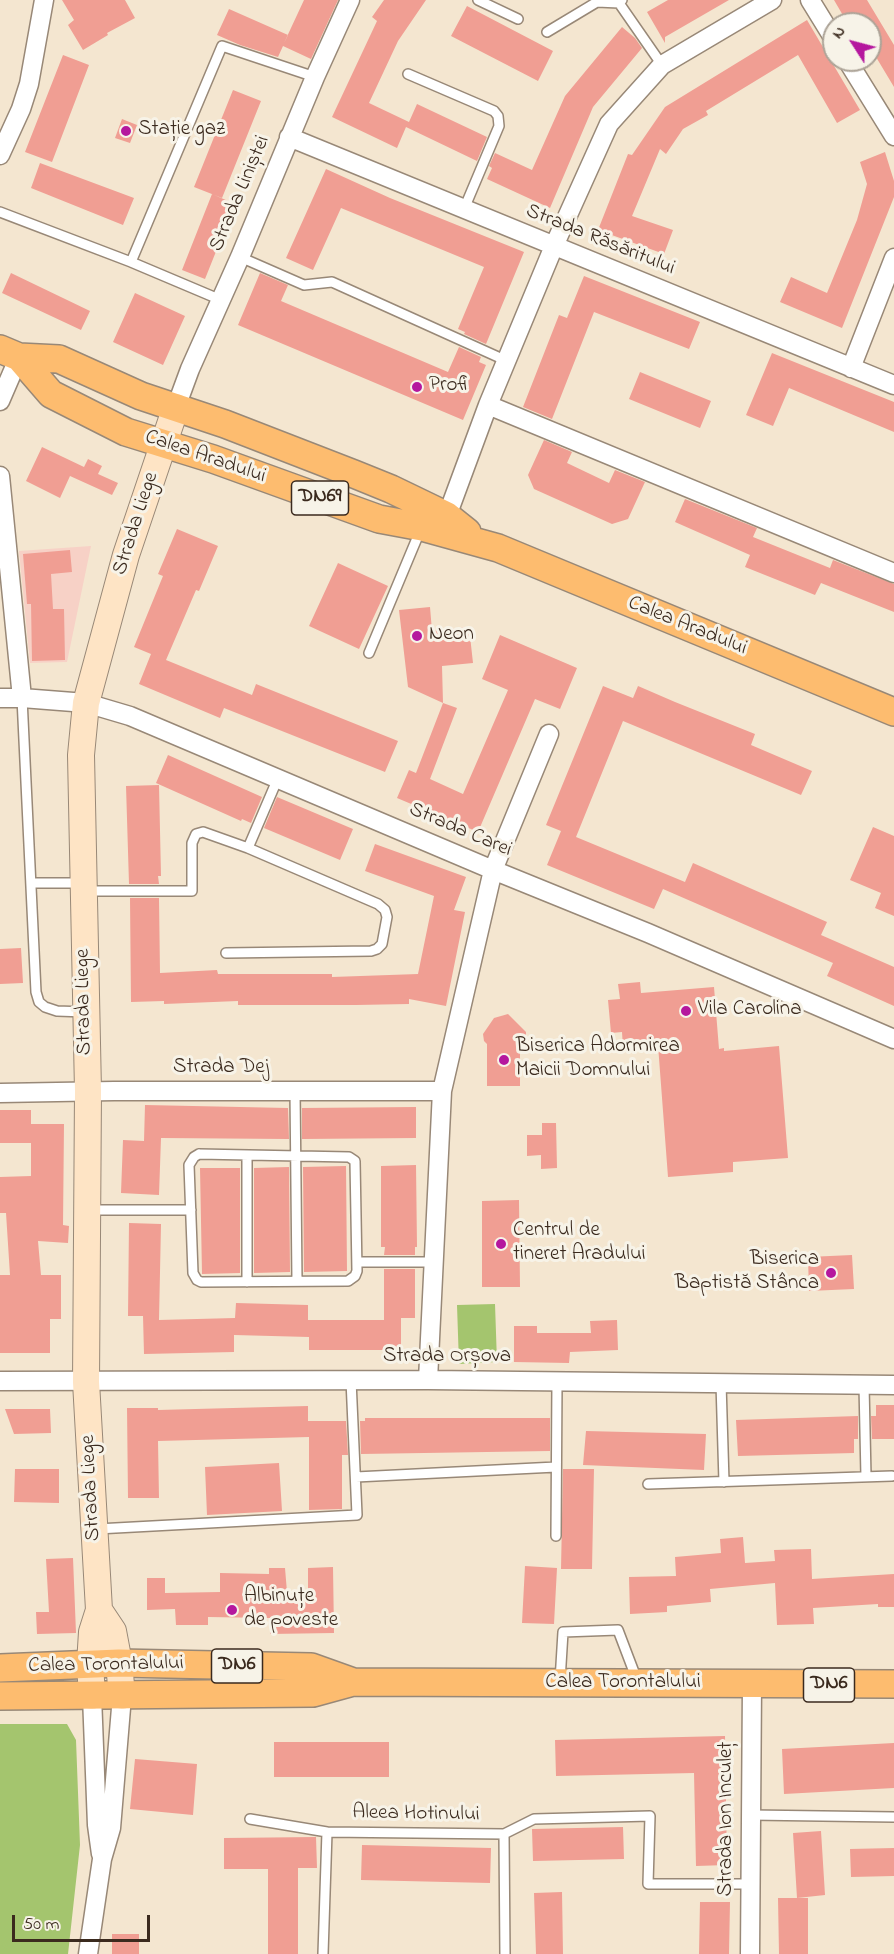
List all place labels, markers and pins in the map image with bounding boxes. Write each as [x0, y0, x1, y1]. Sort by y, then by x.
place label: Stație gaz [138, 118, 225, 144]
marker: Stație gaz [119, 124, 133, 138]
place label: Profi [429, 374, 471, 400]
marker: Profi [410, 380, 424, 394]
place label: Neon [429, 623, 474, 649]
marker: Neon [410, 629, 424, 643]
place label: Vila Carolina [698, 998, 801, 1024]
marker: Vila Carolina [679, 1004, 693, 1018]
place label: Biserica Adormirea Maicii Domnului [516, 1035, 680, 1085]
marker: Biserica Adormirea Maicii Domnului [497, 1053, 511, 1067]
place label: Centrul de tineret Aradului [513, 1219, 646, 1269]
marker: Centrul de tineret Aradului [494, 1237, 508, 1251]
place label: Biserica Baptistă Stânca [675, 1248, 819, 1298]
marker: Biserica Baptistă Stânca [824, 1266, 838, 1280]
place label: Albinuțe de poveste [244, 1585, 338, 1635]
marker: Albinuțe de poveste [225, 1603, 239, 1617]

